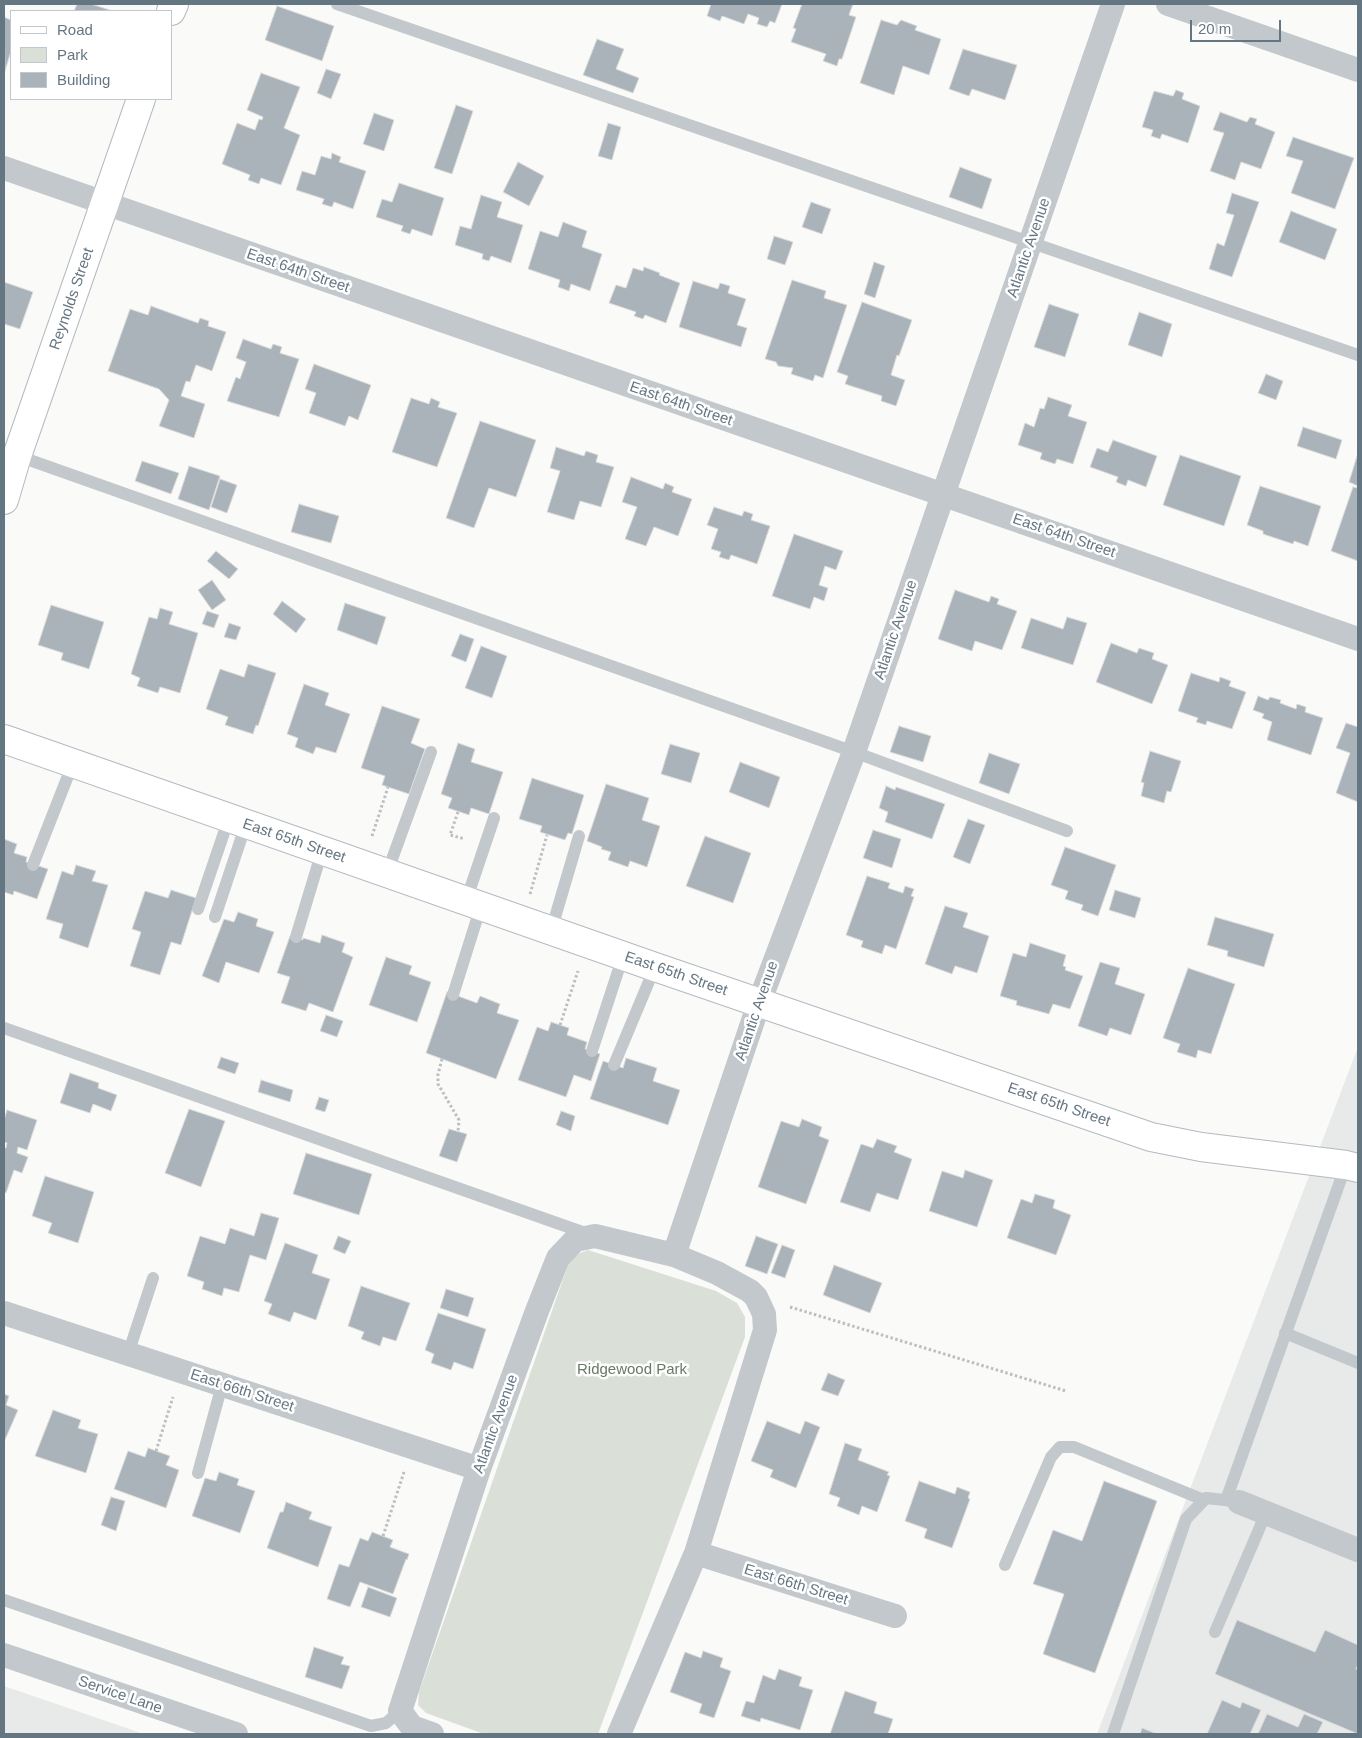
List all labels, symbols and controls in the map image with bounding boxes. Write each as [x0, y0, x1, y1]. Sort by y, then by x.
legend [10, 10, 172, 100]
scale bar [1192, 10, 1283, 42]
text: 20 m [1198, 20, 1231, 37]
text: Road [57, 21, 93, 38]
text: Park [57, 46, 88, 63]
text: Building [57, 71, 110, 88]
street label: Atlantic Avenue [1004, 196, 1054, 300]
street label: East 64th Street [244, 245, 352, 297]
street label: Reynolds Street [46, 246, 98, 352]
street label: East 64th Street [627, 378, 735, 430]
street label: East 64th Street [1010, 510, 1118, 562]
street label: Atlantic Avenue [871, 578, 921, 682]
street label: East 65th Street [240, 815, 348, 867]
street label: East 65th Street [622, 948, 730, 1000]
street label: Atlantic Avenue [732, 959, 782, 1063]
street label: East 65th Street [1005, 1079, 1113, 1131]
park label: Ridgewood Park [577, 1361, 687, 1379]
street label: East 66th Street [188, 1366, 296, 1416]
street label: Atlantic Avenue [470, 1372, 522, 1476]
street label: East 66th Street [742, 1561, 850, 1609]
street label: Service Lane [76, 1672, 164, 1718]

